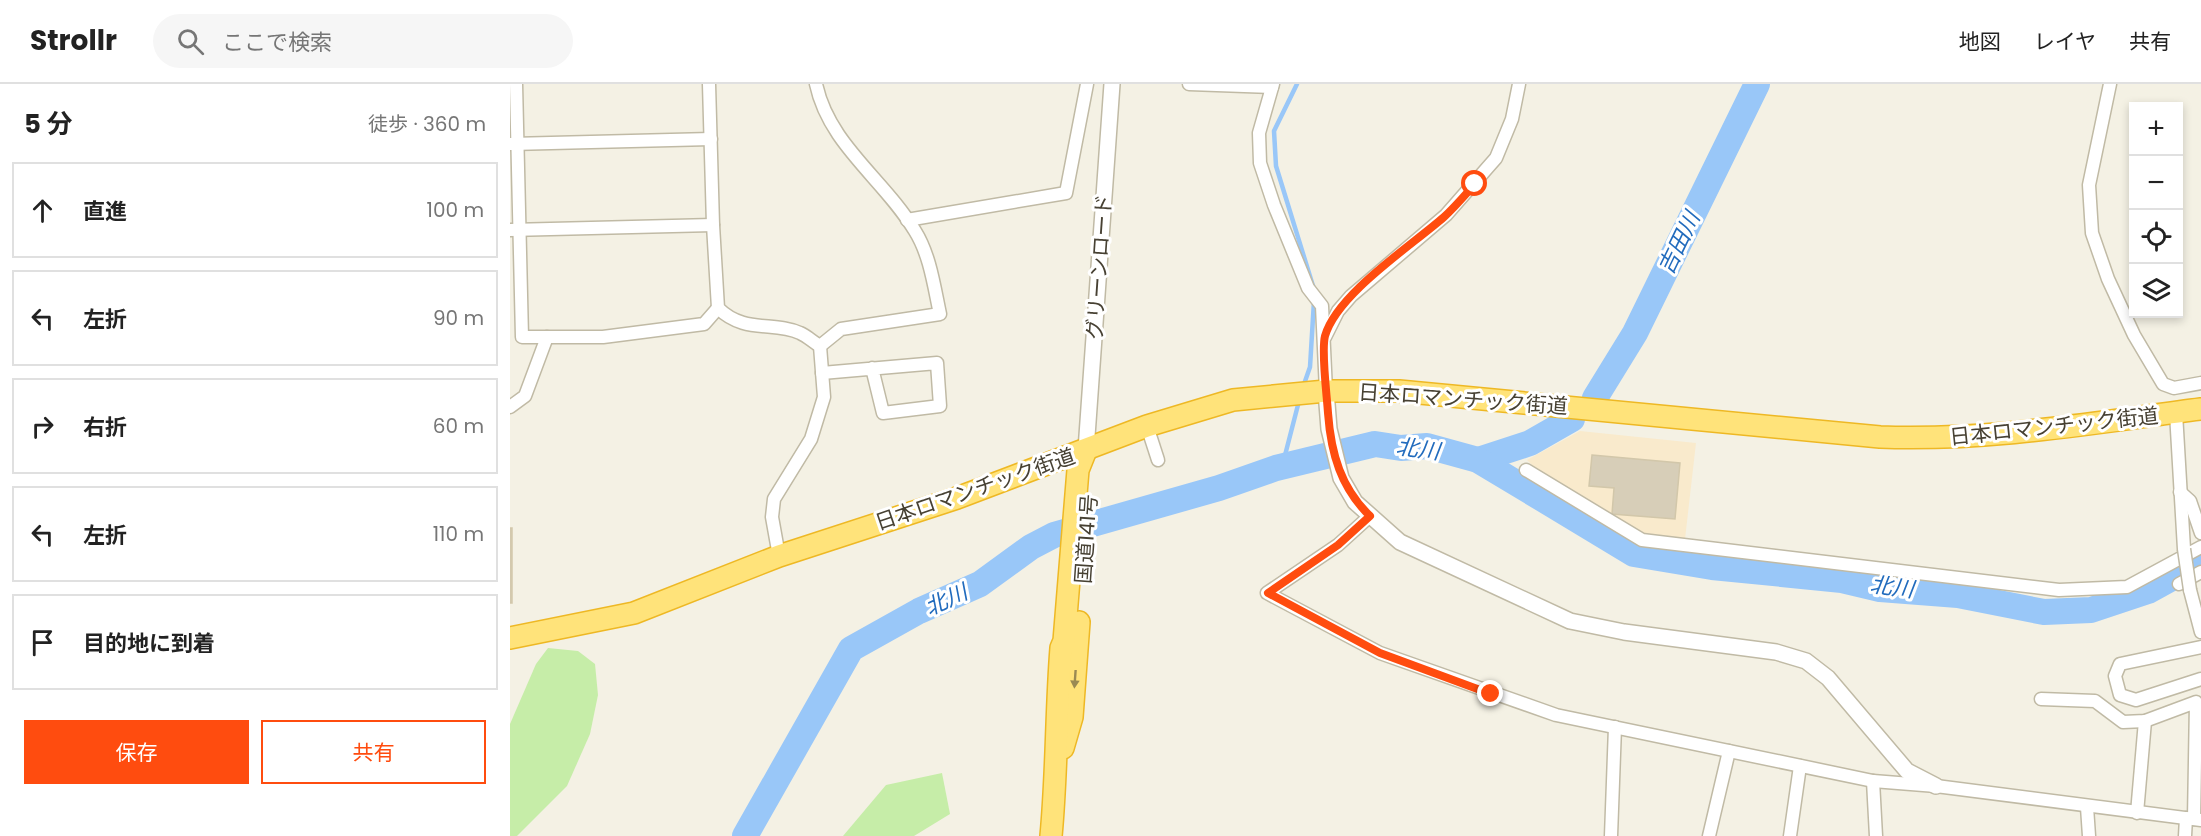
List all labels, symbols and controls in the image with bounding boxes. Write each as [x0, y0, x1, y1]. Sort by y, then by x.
search box [153, 14, 573, 68]
text: Strollr [30, 21, 117, 60]
icon: search [174, 25, 207, 58]
text: ここで検索 [222, 27, 332, 58]
text: 地図 [1959, 27, 2001, 56]
text: レイヤ [2034, 27, 2096, 56]
text: 共有 [2129, 27, 2171, 56]
map controls [2129, 102, 2183, 318]
button: + [2129, 102, 2183, 156]
text: 5 分 [24, 106, 72, 142]
text: 徒歩 · 360 m [368, 110, 486, 138]
button: − [2129, 156, 2183, 210]
route start [1461, 170, 1487, 196]
street label: グリーンロード [1079, 193, 1119, 341]
icon: ahead [26, 194, 59, 227]
text: 直進 [83, 196, 127, 227]
text: 100 m [427, 196, 484, 224]
water label: 吉田川 [1651, 205, 1708, 279]
button: locate [2129, 210, 2183, 264]
button: layers [2129, 264, 2183, 318]
icon: left [26, 302, 59, 335]
text: 左折 [83, 304, 127, 335]
text: 90 m [433, 304, 484, 332]
street label: 日本ロマンチック街道 [1357, 377, 1569, 421]
street label: 日本ロマンチック街道 [1948, 401, 2160, 451]
icon: right [26, 410, 59, 443]
text: 右折 [83, 412, 127, 443]
text: 60 m [433, 412, 484, 440]
water label: 北川 [1394, 431, 1444, 467]
street label: 日本ロマンチック街道 [871, 441, 1079, 537]
street label: 国道141号 [1068, 493, 1104, 585]
icon: left [26, 518, 59, 551]
text: 左折 [83, 520, 127, 551]
text: 110 m [433, 520, 484, 548]
water label: 北川 [1868, 569, 1918, 605]
water label: 北川 [920, 576, 974, 623]
icon: arrive [26, 626, 59, 659]
text: 目的地に到着 [83, 628, 215, 659]
one-way arrow [1070, 670, 1079, 689]
route end [1477, 680, 1503, 706]
button: 保存 [24, 720, 249, 784]
button: 共有 [261, 720, 486, 784]

